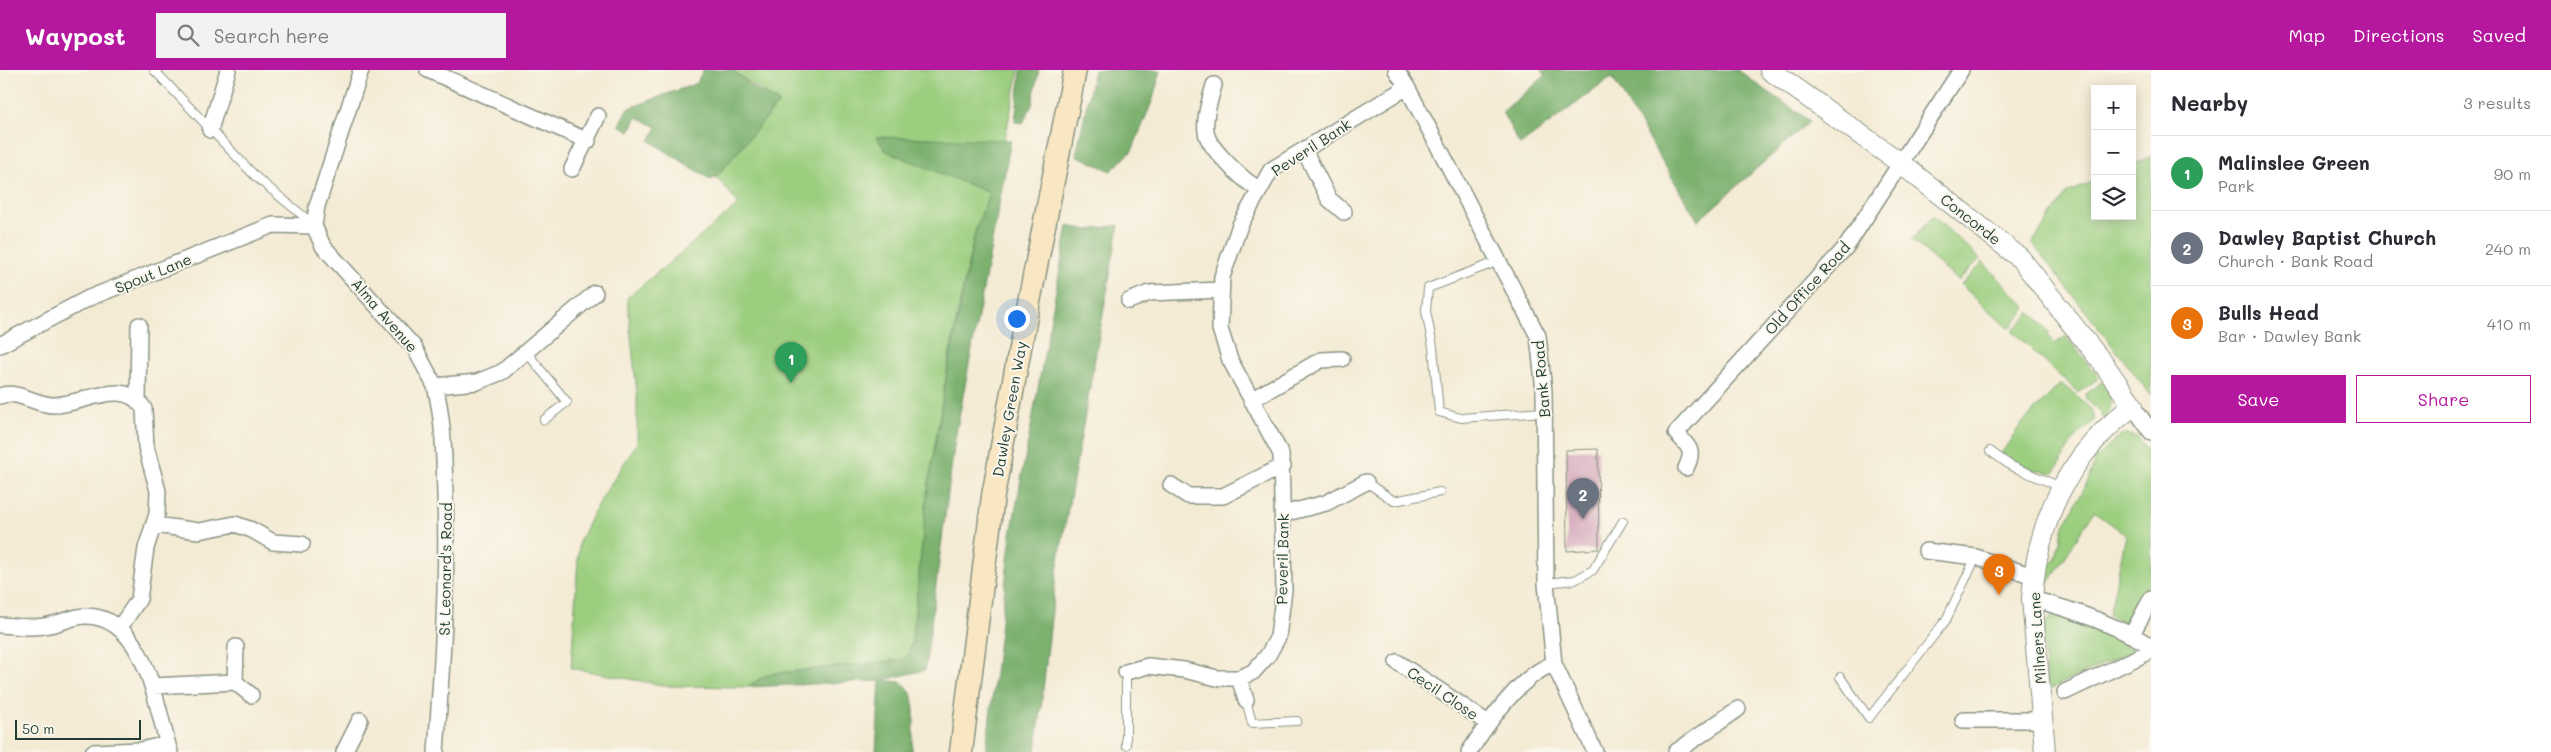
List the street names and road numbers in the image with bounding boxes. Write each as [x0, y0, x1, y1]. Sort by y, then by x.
street label: Peveril Bank [1267, 114, 1355, 180]
street label: Concorde [1936, 189, 2006, 249]
street label: Old Office Road [1760, 237, 1854, 339]
street label: Spout Lane [112, 249, 194, 297]
street label: Alma Avenue [347, 274, 423, 356]
street label: Dawley Green Way [987, 339, 1031, 479]
street label: Bank Road [1528, 340, 1554, 418]
street label: St Leonard's Road [434, 502, 456, 636]
street label: Peveril Bank [1271, 513, 1293, 605]
street label: Milners Lane [2024, 591, 2050, 685]
street label: Cecil Close [1403, 662, 1483, 724]

